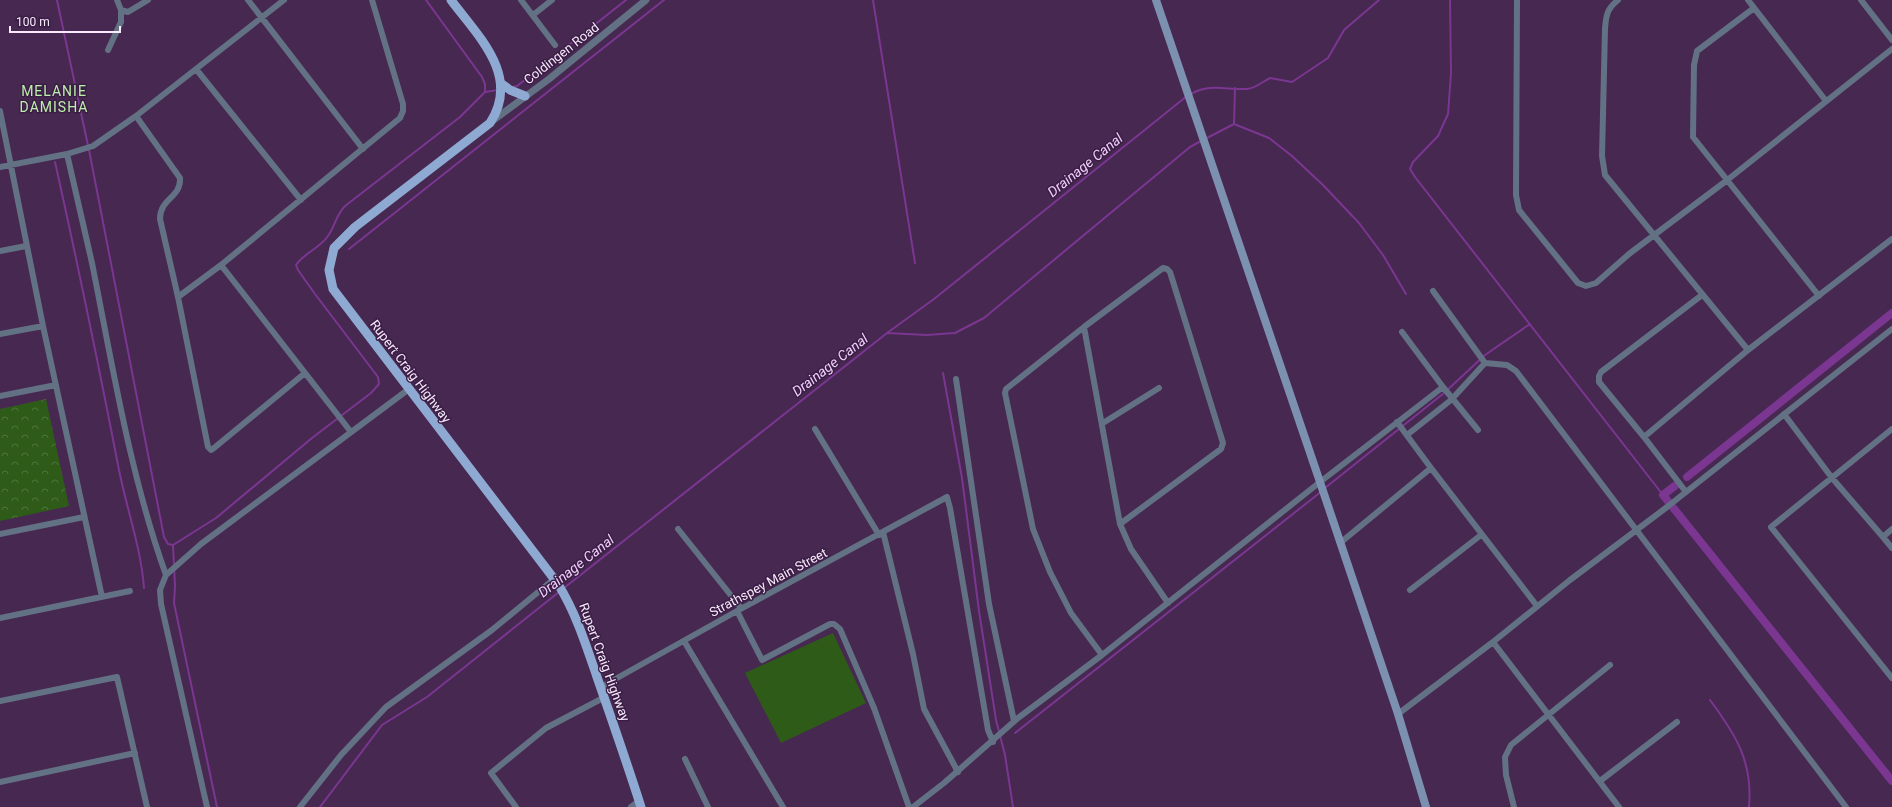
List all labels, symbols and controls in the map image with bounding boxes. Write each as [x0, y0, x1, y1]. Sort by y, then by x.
scale bar [10, 8, 120, 34]
text: 100 m [16, 15, 50, 29]
street label: Coldingen Road [521, 19, 602, 87]
district label: MELANIE DAMISHA [20, 83, 88, 115]
water label: Drainage Canal [1044, 130, 1126, 200]
street label: Rupert Craig Highway [367, 317, 454, 426]
water label: Drainage Canal [789, 330, 872, 399]
water label: Drainage Canal [535, 531, 618, 600]
street label: Strathspey Main Street [707, 545, 830, 620]
street label: Rupert Craig Highway [576, 601, 633, 723]

